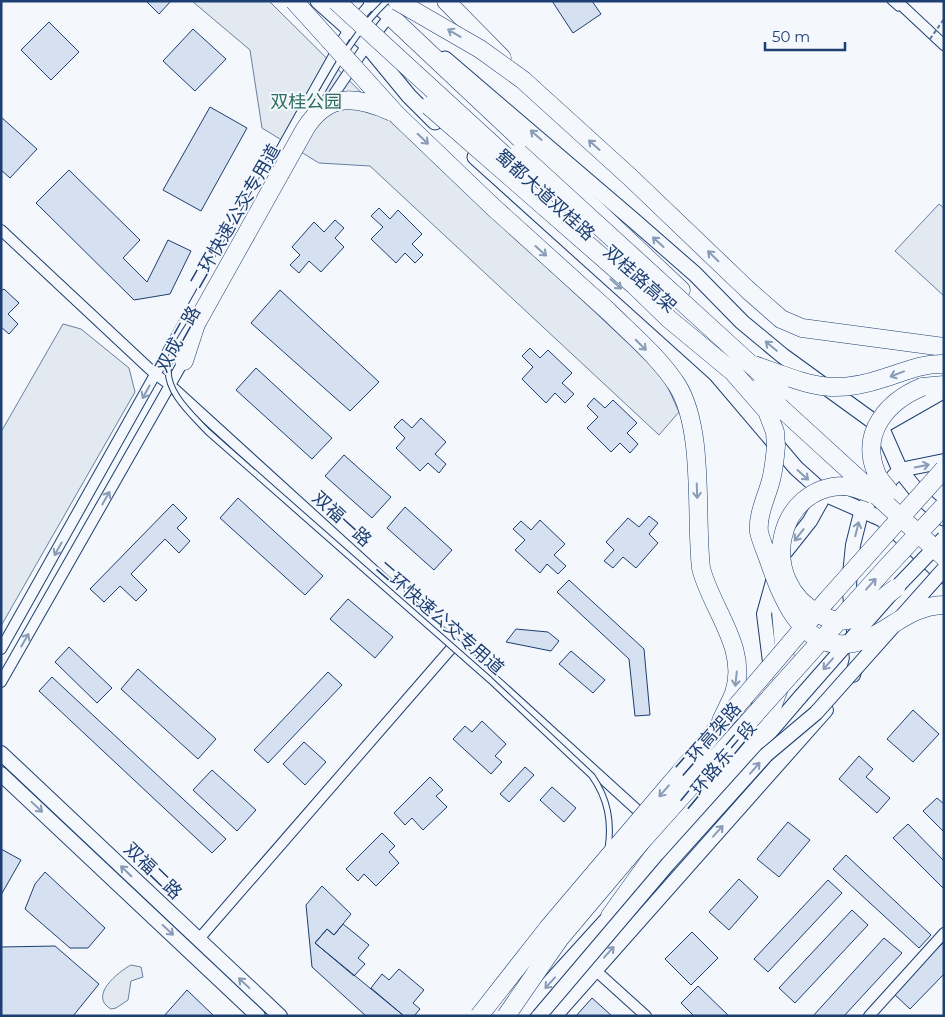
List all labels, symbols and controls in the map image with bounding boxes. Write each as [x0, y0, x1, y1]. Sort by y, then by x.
scale bar [765, 20, 845, 52]
text: 50 m [772, 27, 810, 46]
one-way arrow [447, 28, 461, 38]
park label: 双桂公园 [270, 91, 342, 113]
one-way arrow [530, 130, 543, 141]
one-way arrow [417, 133, 429, 145]
one-way arrow [588, 139, 601, 150]
street label: 二环快速公交专用道 [185, 140, 285, 292]
street label: 蜀都大道双桂路 [491, 145, 599, 245]
one-way arrow [652, 236, 665, 248]
street label: 双桂路高架 [599, 241, 681, 317]
one-way arrow [535, 245, 548, 257]
one-way arrow [706, 250, 719, 262]
one-way arrow [609, 279, 622, 290]
street label: 双成二路 [151, 302, 205, 376]
one-way arrow [635, 339, 647, 351]
one-way arrow [765, 341, 778, 352]
one-way arrow [889, 370, 905, 379]
one-way arrow [140, 384, 150, 398]
one-way arrow [913, 460, 929, 470]
one-way arrow [797, 469, 810, 481]
one-way arrow [692, 482, 702, 499]
street label: 双福一路 [308, 487, 376, 551]
one-way arrow [101, 491, 111, 506]
one-way arrow [853, 521, 862, 537]
one-way arrow [793, 528, 804, 541]
one-way arrow [52, 541, 62, 555]
street label: 二环快速公交专用道 [372, 557, 508, 679]
one-way arrow [865, 577, 877, 590]
one-way arrow [21, 633, 31, 647]
one-way arrow [823, 658, 834, 671]
one-way arrow [731, 670, 741, 686]
street label: 二环高架路 [670, 698, 746, 780]
street label: 二环路东三段 [675, 717, 761, 813]
one-way arrow [749, 761, 760, 774]
one-way arrow [659, 784, 670, 797]
one-way arrow [30, 801, 43, 813]
one-way arrow [712, 825, 724, 838]
street label: 双福二路 [119, 838, 187, 904]
one-way arrow [119, 865, 132, 877]
one-way arrow [161, 924, 174, 936]
one-way arrow [603, 946, 615, 959]
one-way arrow [544, 976, 555, 989]
one-way arrow [238, 977, 250, 989]

